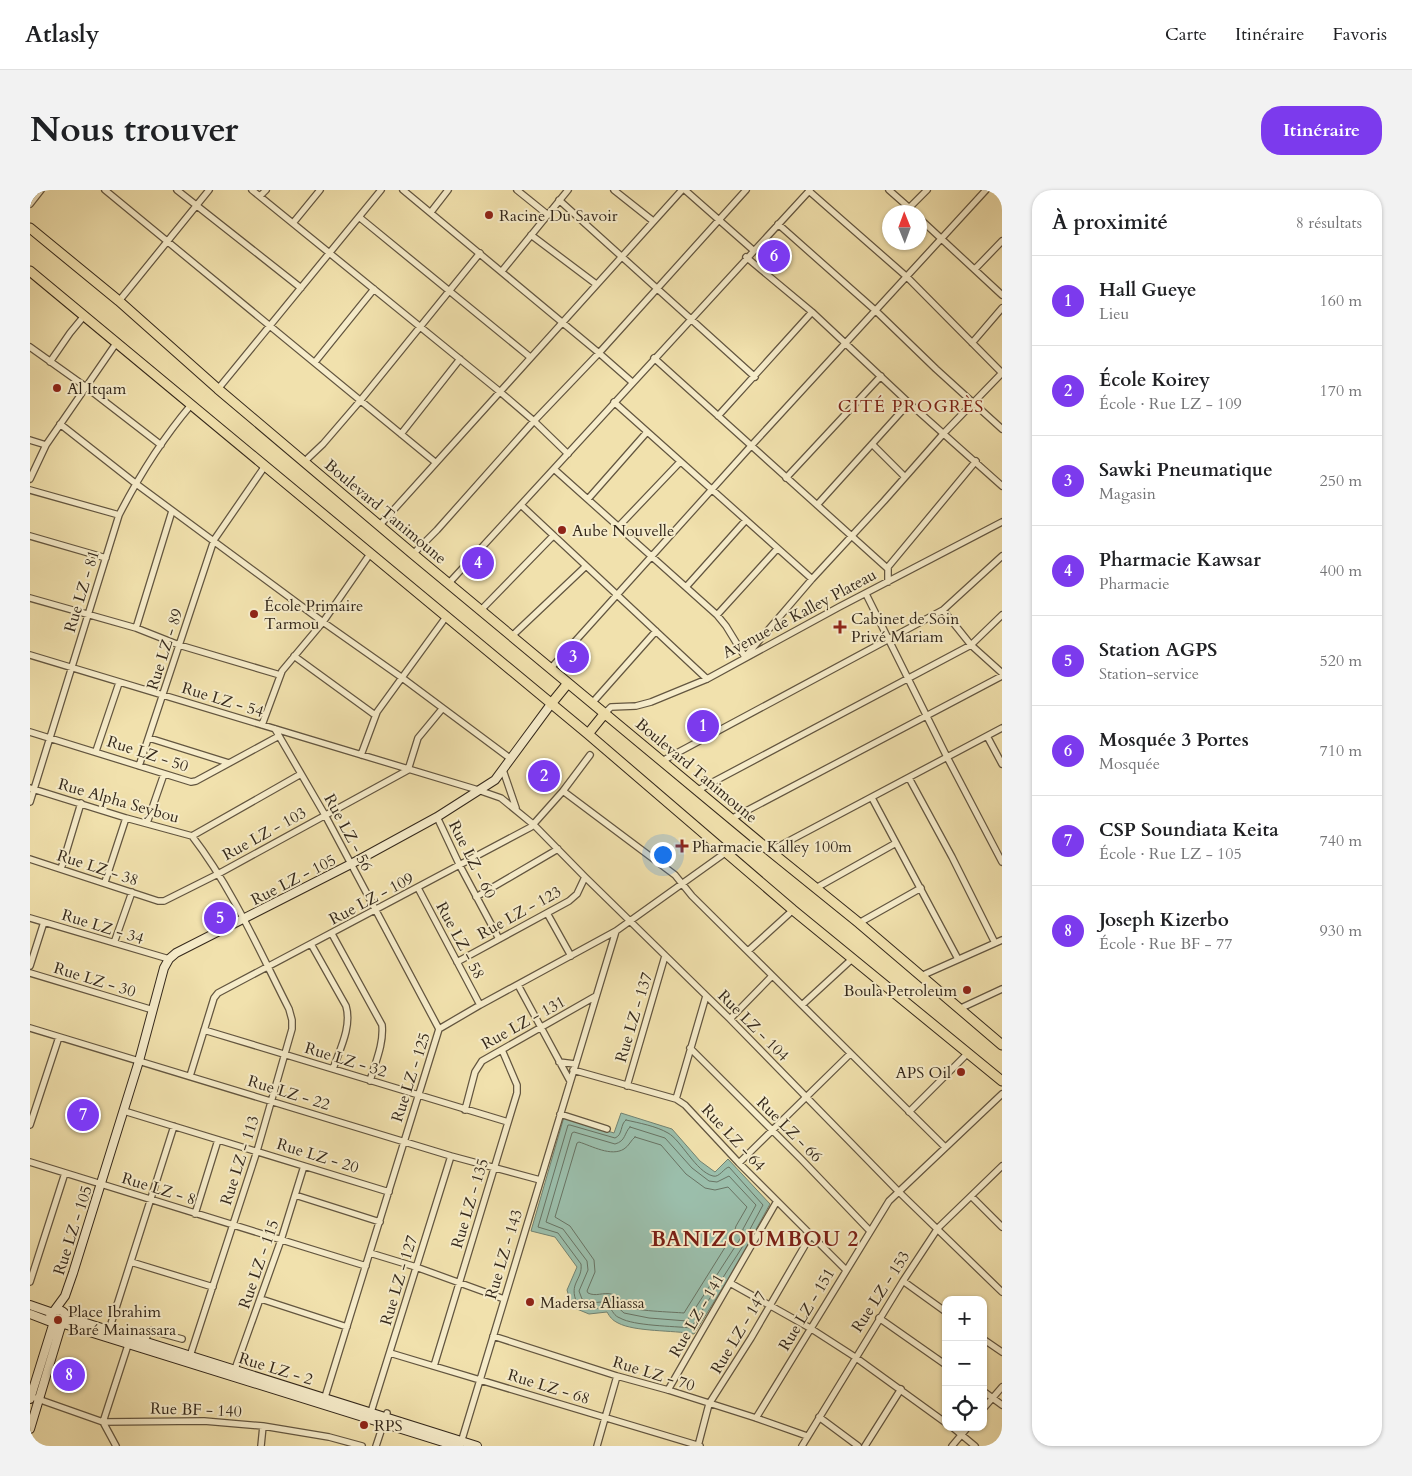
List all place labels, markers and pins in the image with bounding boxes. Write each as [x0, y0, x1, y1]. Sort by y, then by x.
place label: Racine Du Savoir [499, 205, 618, 227]
marker: Racine Du Savoir [483, 209, 495, 221]
pin: 6 [758, 237, 790, 275]
place label: Al Itqam [67, 378, 127, 400]
marker: Al Itqam [51, 382, 63, 394]
place label: Aube Nouvelle [572, 520, 674, 542]
marker: Aube Nouvelle [556, 524, 568, 536]
pin: 4 [462, 544, 494, 582]
place label: École Primaire Tarmou [264, 595, 363, 635]
marker: École Primaire Tarmou [248, 608, 260, 620]
place label: Cabinet de Soin Privé Mariam [851, 608, 959, 648]
marker: Cabinet de Soin Privé Mariam [833, 620, 847, 634]
pin: 3 [557, 638, 589, 676]
pin: 1 [687, 707, 719, 745]
pin: 2 [528, 757, 560, 795]
place label: Pharmacie Kalley 100m [692, 836, 852, 858]
marker: Pharmacie Kalley 100m [676, 840, 688, 852]
pin: 5 [204, 899, 236, 937]
place label: Boula Petroleum [844, 980, 957, 1002]
marker: Boula Petroleum [961, 984, 973, 996]
place label: APS Oil [895, 1062, 951, 1084]
marker: APS Oil [955, 1066, 967, 1078]
pin: 7 [67, 1096, 99, 1134]
place label: Madersa Aliassa [540, 1292, 645, 1314]
marker: Madersa Aliassa [524, 1296, 536, 1308]
place label: Place Ibrahim Baré Mainassara [68, 1301, 176, 1341]
marker: Place Ibrahim Baré Mainassara [52, 1314, 64, 1326]
pin: 8 [53, 1356, 85, 1394]
place label: RPS [374, 1415, 403, 1437]
marker: RPS [358, 1419, 370, 1431]

